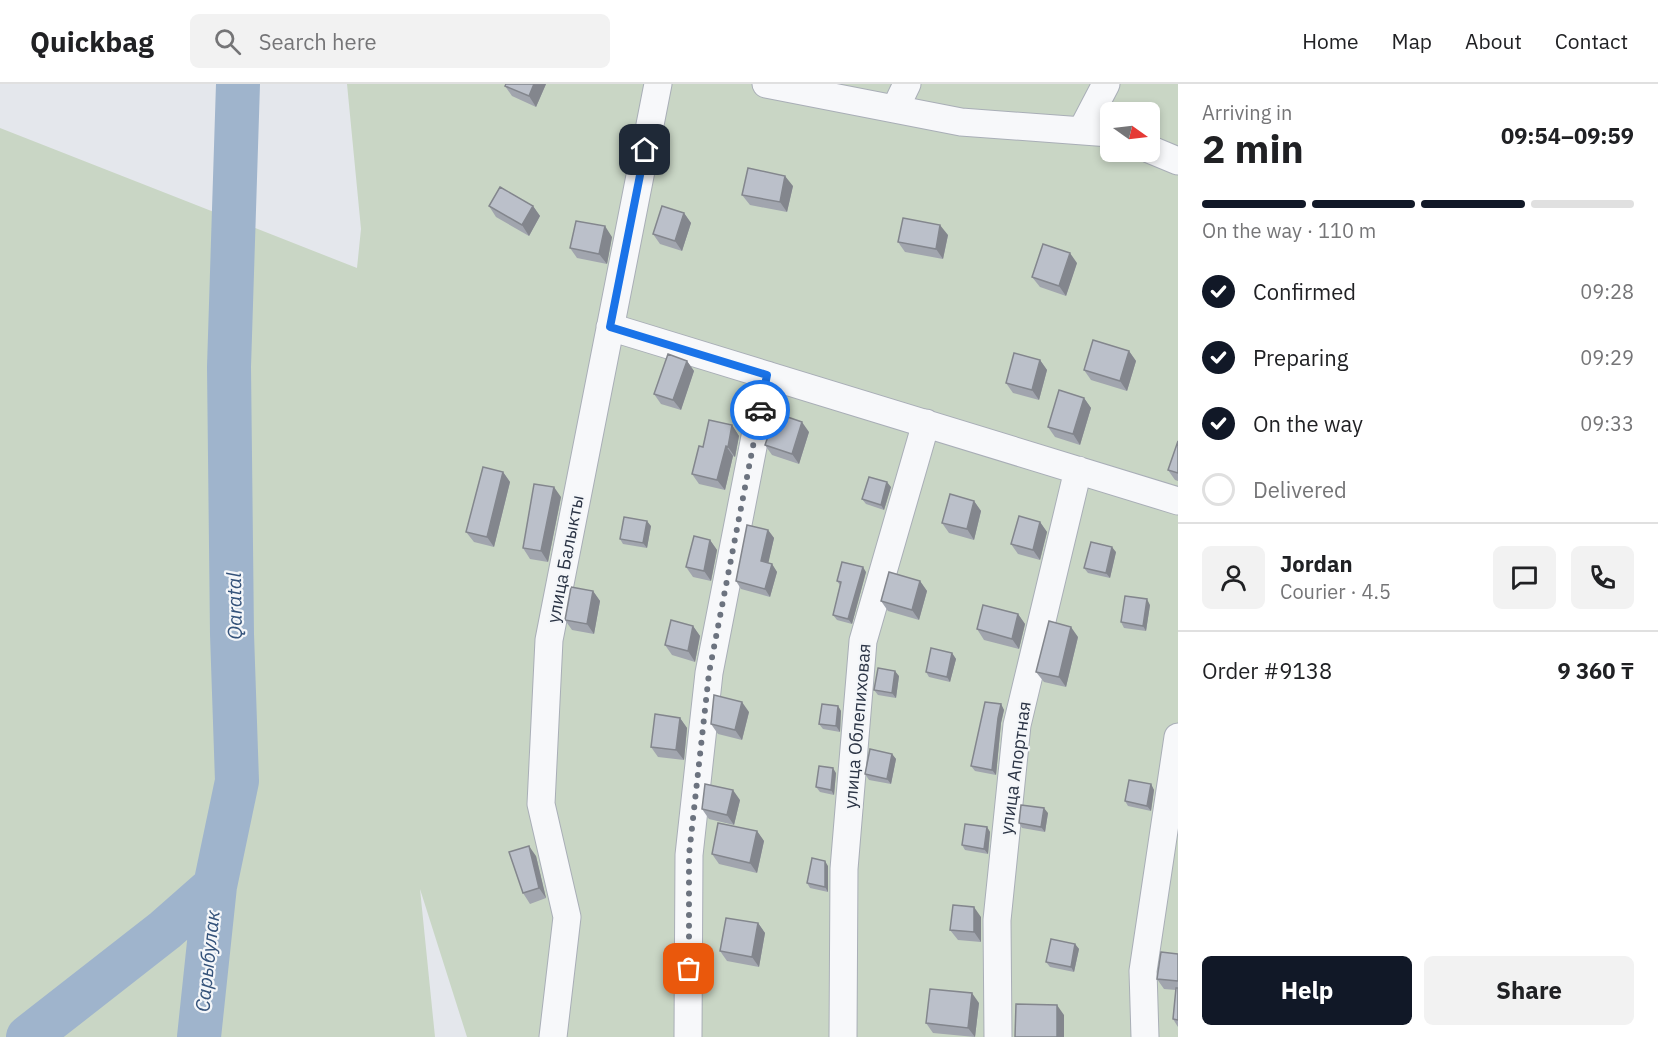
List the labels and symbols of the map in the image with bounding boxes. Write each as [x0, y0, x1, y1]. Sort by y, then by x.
north arrow [1100, 102, 1160, 162]
pin [619, 124, 670, 175]
courier [730, 380, 790, 440]
street label: улица Балыкты [541, 493, 589, 625]
water label: Qaratal [220, 571, 248, 640]
street label: улица Облепиховая [838, 642, 876, 810]
street label: улица Апортная [994, 700, 1036, 836]
water label: Сарыбулак [188, 909, 226, 1013]
pin [663, 943, 714, 994]

